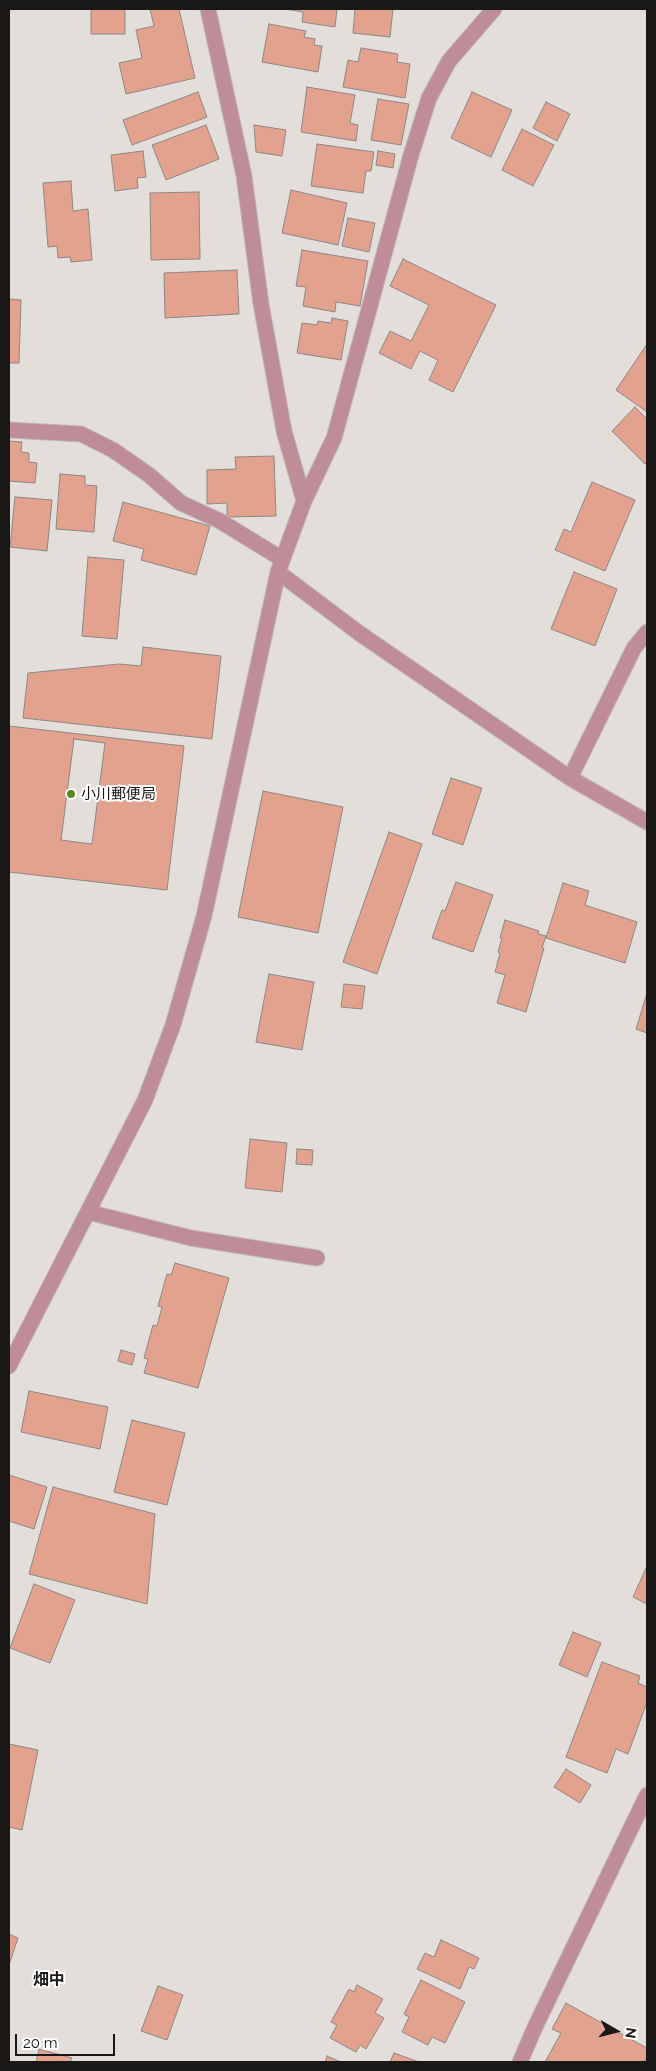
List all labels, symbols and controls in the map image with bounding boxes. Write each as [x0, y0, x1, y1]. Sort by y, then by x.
place label: 小川郵便局 [81, 785, 156, 803]
marker: 小川郵便局 [65, 788, 77, 800]
district label: 畑中 [33, 1970, 65, 1990]
north arrow [591, 2006, 641, 2056]
scale bar [18, 2024, 118, 2056]
text: N [622, 2027, 640, 2039]
text: 20 m [23, 2034, 58, 2052]

